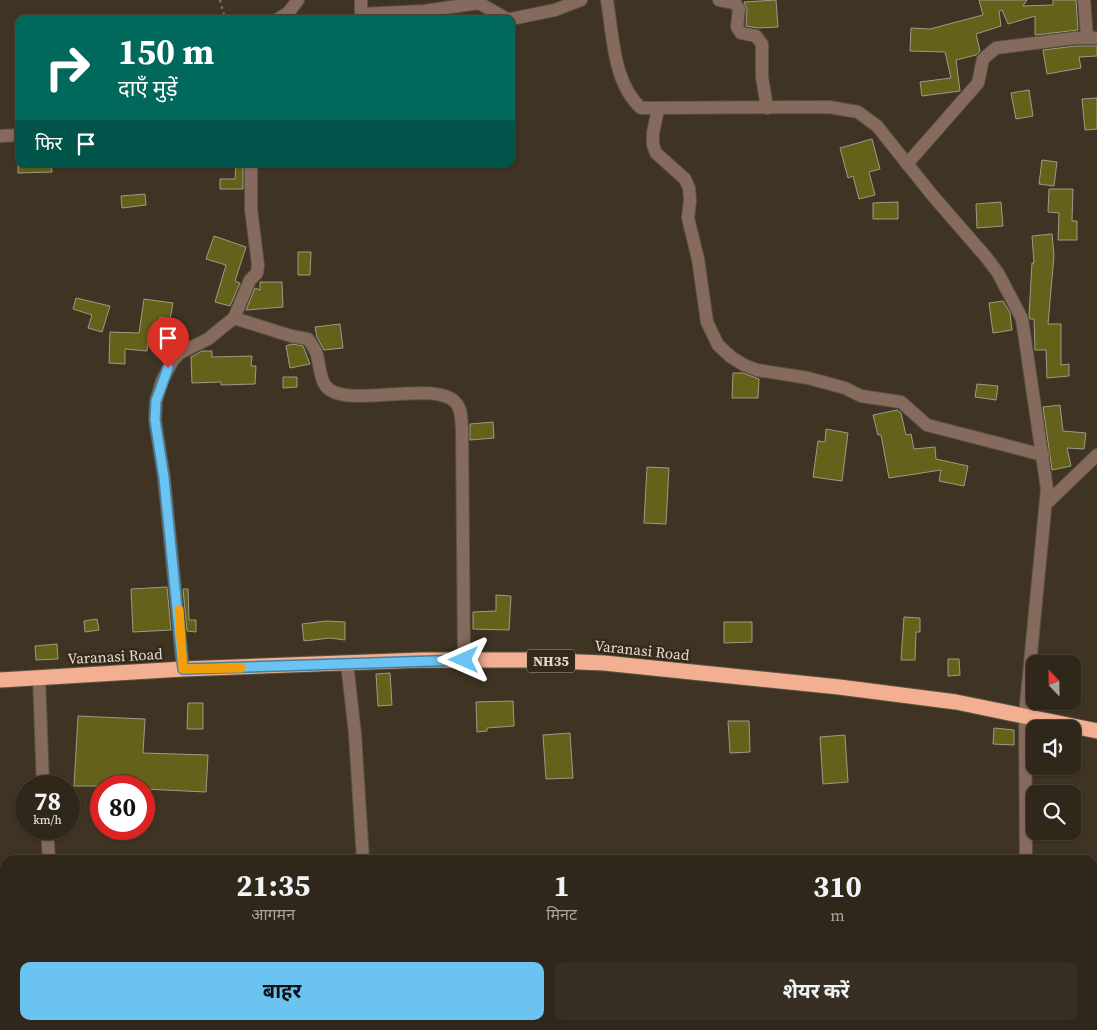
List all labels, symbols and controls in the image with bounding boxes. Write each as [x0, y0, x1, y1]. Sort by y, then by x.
text: 150 m [118, 28, 214, 76]
icon: right [35, 35, 100, 100]
text: दाएँ मुड़ें [118, 73, 178, 103]
text: फिर [35, 130, 62, 156]
icon: arrive [72, 130, 100, 158]
pin [147, 317, 189, 368]
icon: arrive [154, 324, 182, 352]
position arrow [437, 633, 489, 685]
street label: Varanasi Road [593, 635, 691, 665]
street label: Varanasi Road [67, 643, 164, 669]
road number: NH35 [527, 649, 575, 672]
north arrow [1026, 655, 1081, 710]
map controls [1026, 655, 1081, 840]
button: sound [1026, 720, 1081, 775]
speed limit sign: 80 [90, 775, 155, 840]
text: 78 [34, 784, 61, 818]
button: search [1026, 785, 1081, 840]
text: km/h [33, 812, 62, 828]
text: 21:35 [236, 865, 310, 906]
text: 1 [553, 865, 570, 906]
text: 310 [813, 866, 862, 907]
text: आगमन [251, 903, 295, 925]
text: मिनट [546, 903, 577, 925]
text: m [830, 904, 845, 926]
button: बाहर [20, 962, 544, 1020]
button: शेयर करें [554, 962, 1078, 1020]

